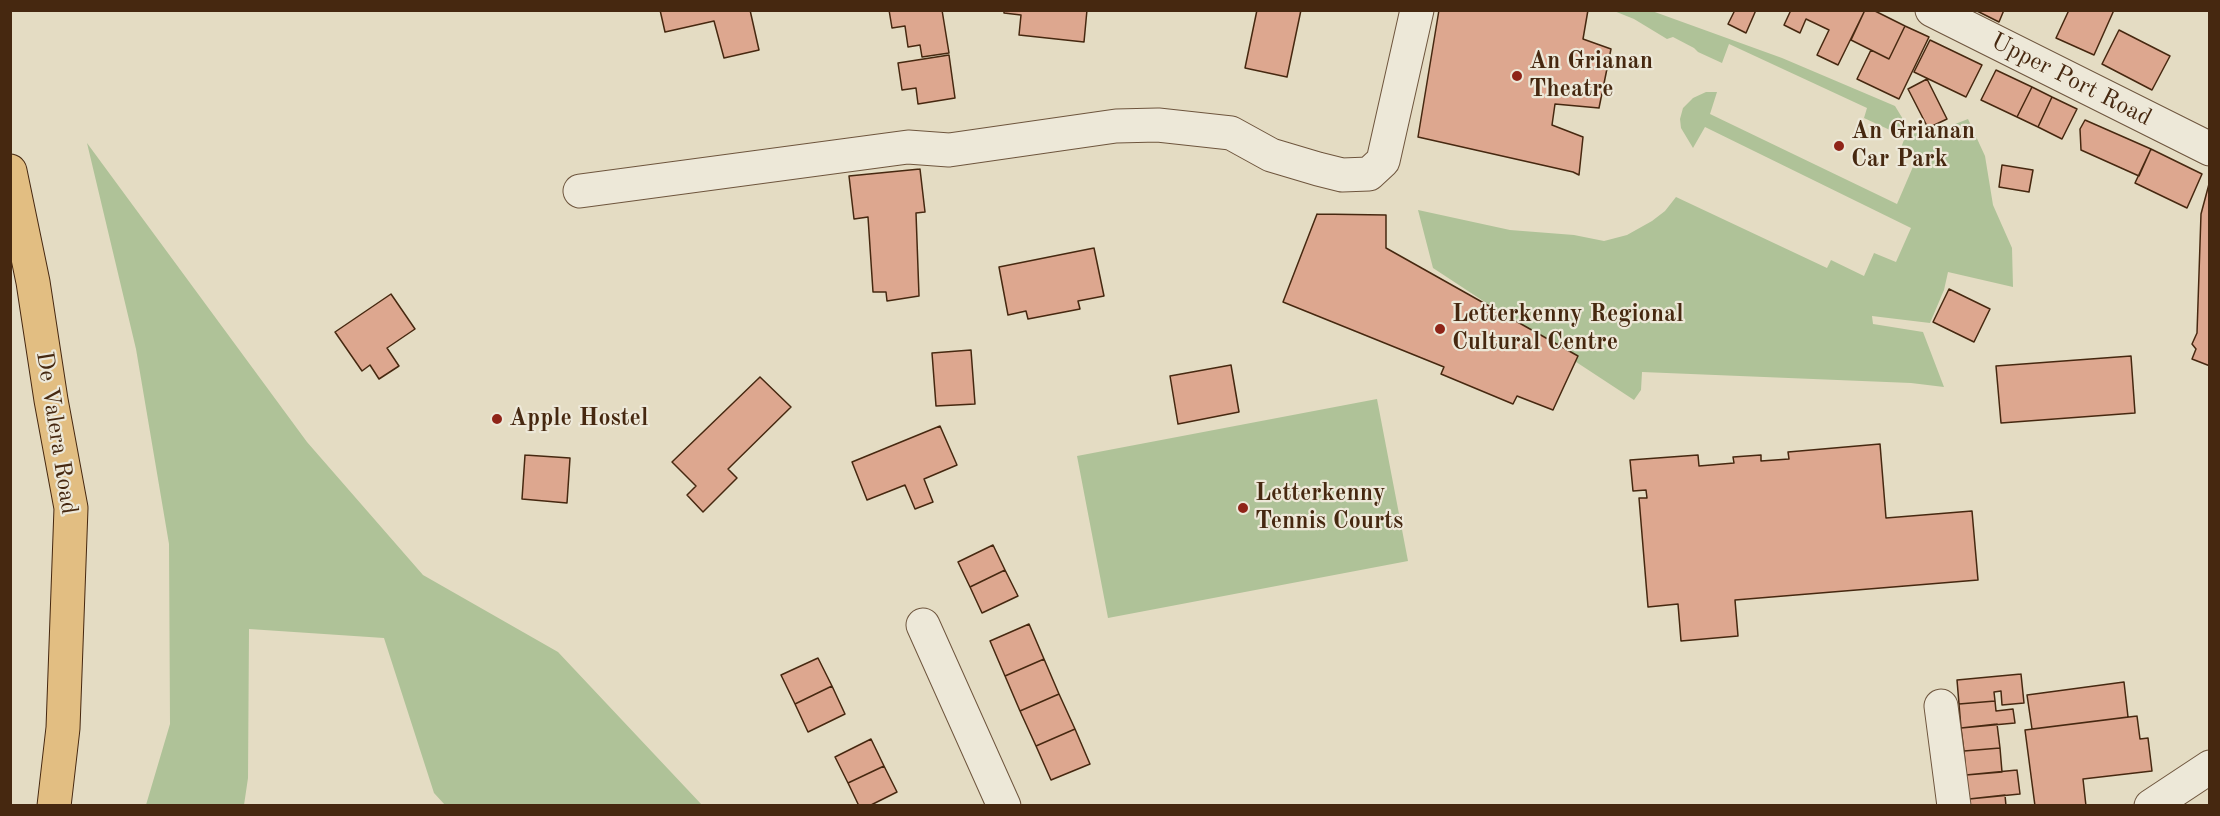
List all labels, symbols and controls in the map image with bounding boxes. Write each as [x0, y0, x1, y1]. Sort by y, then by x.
street label: Upper Port Road [1986, 27, 2156, 133]
place label: An Grianan Theatre [1529, 48, 1653, 104]
marker: An Grianan Theatre [1510, 69, 1524, 83]
place label: An Grianan Car Park [1851, 118, 1975, 174]
marker: An Grianan Car Park [1832, 139, 1846, 153]
place label: Letterkenny Regional Cultural Centre [1452, 301, 1684, 357]
marker: Letterkenny Regional Cultural Centre [1433, 322, 1447, 336]
street label: De Valera Road [29, 350, 83, 516]
place label: Apple Hostel [509, 405, 648, 433]
marker: Apple Hostel [490, 412, 504, 426]
place label: Letterkenny Tennis Courts [1255, 480, 1403, 536]
marker: Letterkenny Tennis Courts [1236, 501, 1250, 515]

